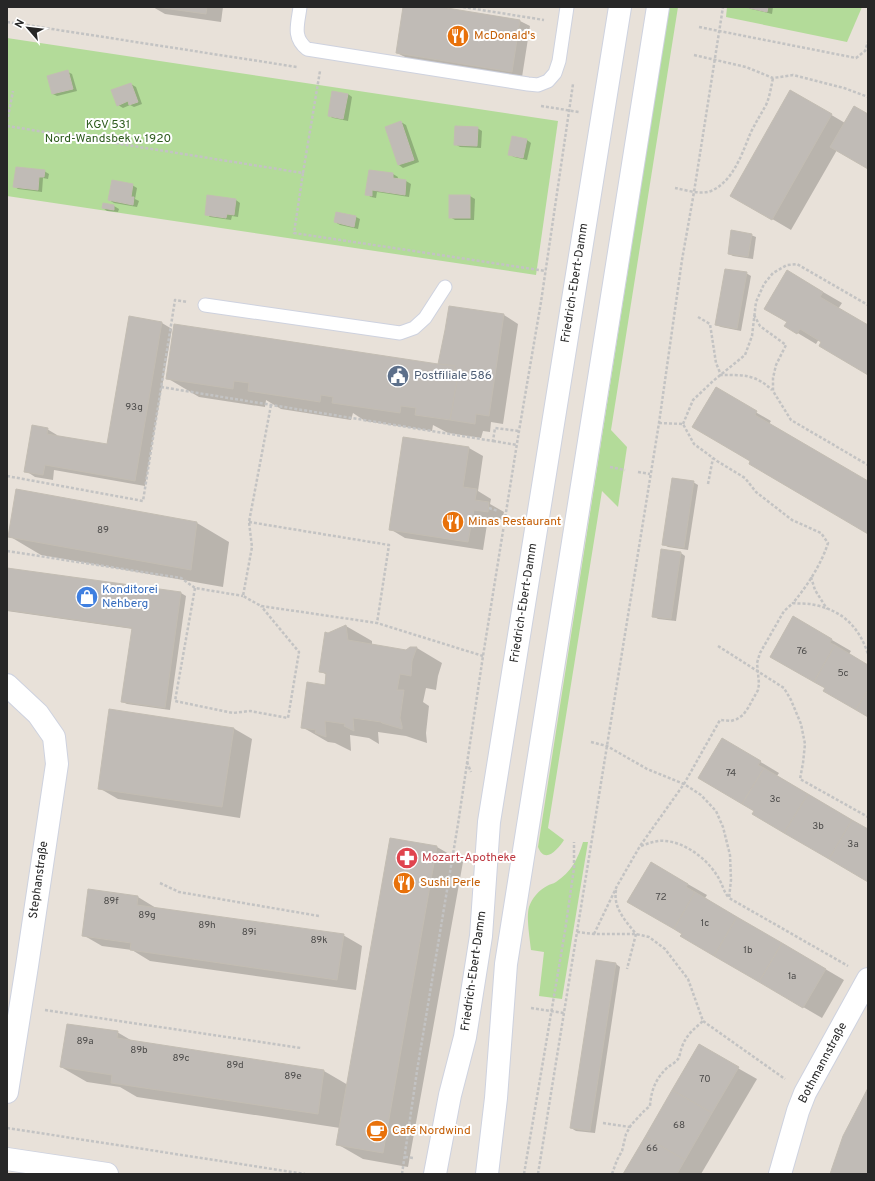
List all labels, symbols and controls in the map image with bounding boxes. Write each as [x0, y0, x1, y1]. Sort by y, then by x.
north arrow [8, 8, 48, 48]
text: N [12, 17, 28, 31]
restaurant icon: McDonald's [445, 23, 471, 49]
place label: McDonald's [474, 28, 536, 44]
park label: KGV 531 Nord-Wandsbek v. 1920 [45, 117, 171, 147]
street label: Friedrich-Ebert-Damm [558, 222, 592, 344]
public building icon: Postfiliale 586 [385, 363, 411, 389]
place label: Postfiliale 586 [414, 368, 492, 384]
house number: 93g [125, 401, 143, 414]
restaurant icon: Minas Restaurant [440, 509, 466, 535]
place label: Minas Restaurant [468, 514, 561, 530]
house number: 89 [97, 524, 109, 537]
street label: Friedrich-Ebert-Damm [507, 542, 541, 664]
place label: Konditorei Nehberg [102, 582, 158, 612]
shop icon: Konditorei Nehberg [74, 584, 100, 610]
house number: 76 [797, 645, 807, 658]
house number: 5c [837, 667, 849, 680]
house number: 74 [726, 767, 736, 780]
house number: 3c [769, 793, 781, 806]
house number: 3b [812, 820, 824, 833]
house number: 3a [847, 838, 859, 851]
street label: Stephanstraße [26, 840, 52, 920]
pharmacy icon: Mozart-Apotheke [394, 845, 420, 871]
place label: Mozart-Apotheke [422, 850, 516, 866]
restaurant icon: Sushi Perle [391, 870, 417, 896]
place label: Sushi Perle [420, 875, 481, 891]
house number: 72 [655, 891, 667, 904]
house number: 89f [103, 895, 119, 908]
house number: 89g [138, 909, 156, 922]
street label: Friedrich-Ebert-Damm [458, 910, 490, 1032]
house number: 1c [701, 917, 709, 930]
house number: 89h [198, 919, 216, 932]
house number: 89i [242, 926, 256, 939]
house number: 89k [310, 934, 328, 947]
house number: 1b [743, 944, 753, 957]
house number: 1a [788, 970, 796, 983]
street label: Bothmannstraße [795, 1020, 851, 1106]
house number: 89a [76, 1035, 94, 1048]
house number: 89b [130, 1044, 148, 1057]
house number: 89c [173, 1052, 189, 1065]
house number: 89d [226, 1059, 244, 1072]
house number: 89e [284, 1070, 302, 1083]
house number: 70 [699, 1073, 711, 1086]
cafe icon: Café Nordwind [364, 1118, 390, 1144]
house number: 68 [673, 1119, 685, 1132]
place label: Café Nordwind [392, 1123, 471, 1139]
house number: 66 [646, 1142, 658, 1155]

